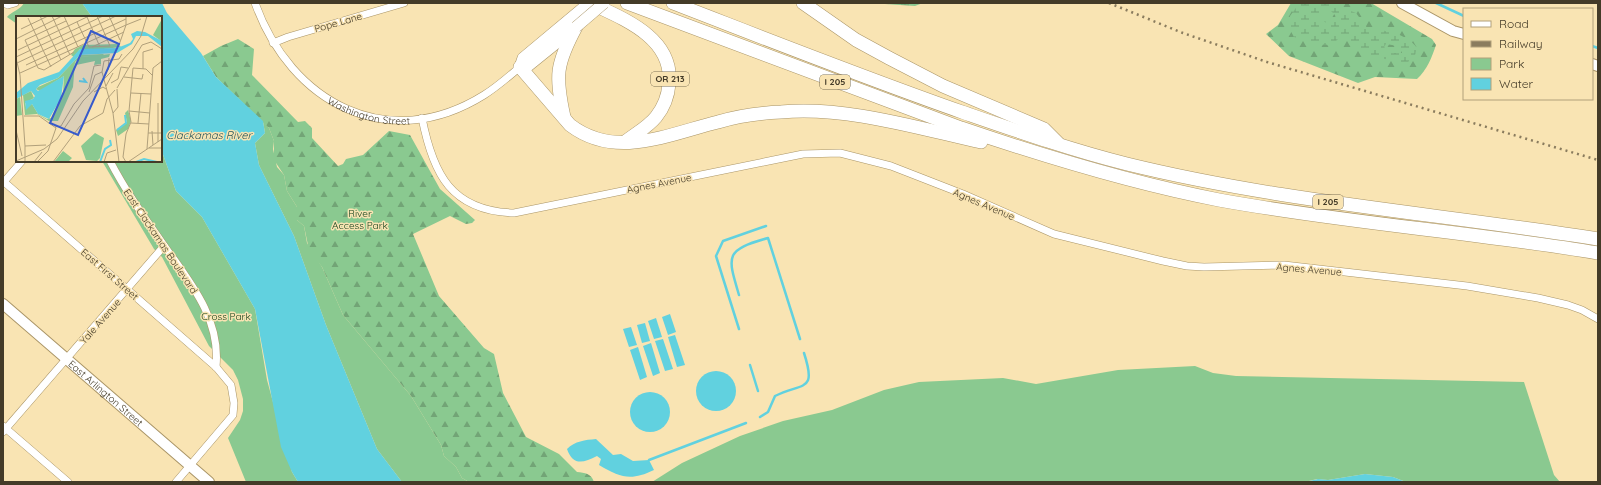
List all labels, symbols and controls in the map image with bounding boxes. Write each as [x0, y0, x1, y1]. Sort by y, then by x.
legend [1463, 8, 1593, 100]
street label: Pope Lane [313, 9, 364, 36]
inset map [16, 16, 162, 162]
text: Road [1499, 16, 1529, 31]
text: Railway [1499, 36, 1543, 51]
text: Park [1499, 56, 1524, 71]
road number: OR 213 [651, 72, 689, 86]
road number: I 205 [820, 75, 850, 89]
text: Water [1499, 76, 1534, 91]
street label: Washington Street [325, 94, 411, 128]
water label: Clackamas River [166, 128, 253, 142]
street label: Agnes Avenue [626, 171, 693, 196]
street label: East Clackamas Boulevard [121, 186, 201, 296]
street label: Agnes Avenue [951, 186, 1017, 223]
road number: I 205 [1313, 195, 1343, 209]
park label: River Access Park [332, 207, 388, 232]
street label: East First Street [78, 246, 142, 303]
street label: Agnes Avenue [1276, 260, 1343, 279]
street label: Yale Avenue [77, 296, 124, 347]
park label: Cross Park [201, 310, 251, 323]
street label: East Arlington Street [66, 357, 146, 430]

